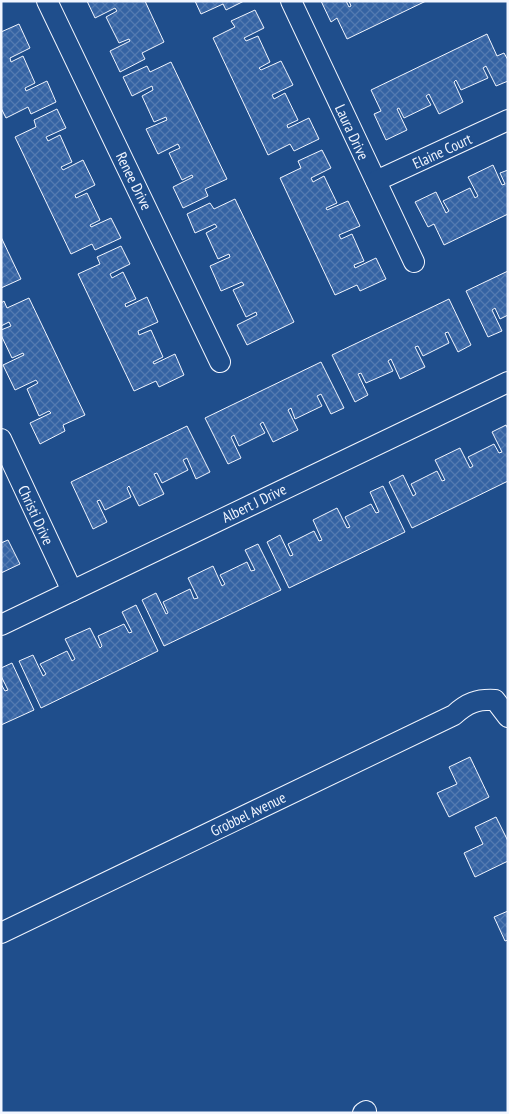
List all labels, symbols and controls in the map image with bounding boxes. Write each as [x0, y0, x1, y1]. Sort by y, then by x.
street label: Laura Drive [331, 101, 373, 163]
street label: Elaine Court [409, 129, 475, 173]
street label: Renee Drive [112, 149, 156, 213]
street label: Albert J Drive [219, 479, 289, 527]
street label: Christi Drive [14, 482, 58, 548]
street label: Grobbel Avenue [207, 788, 289, 840]

